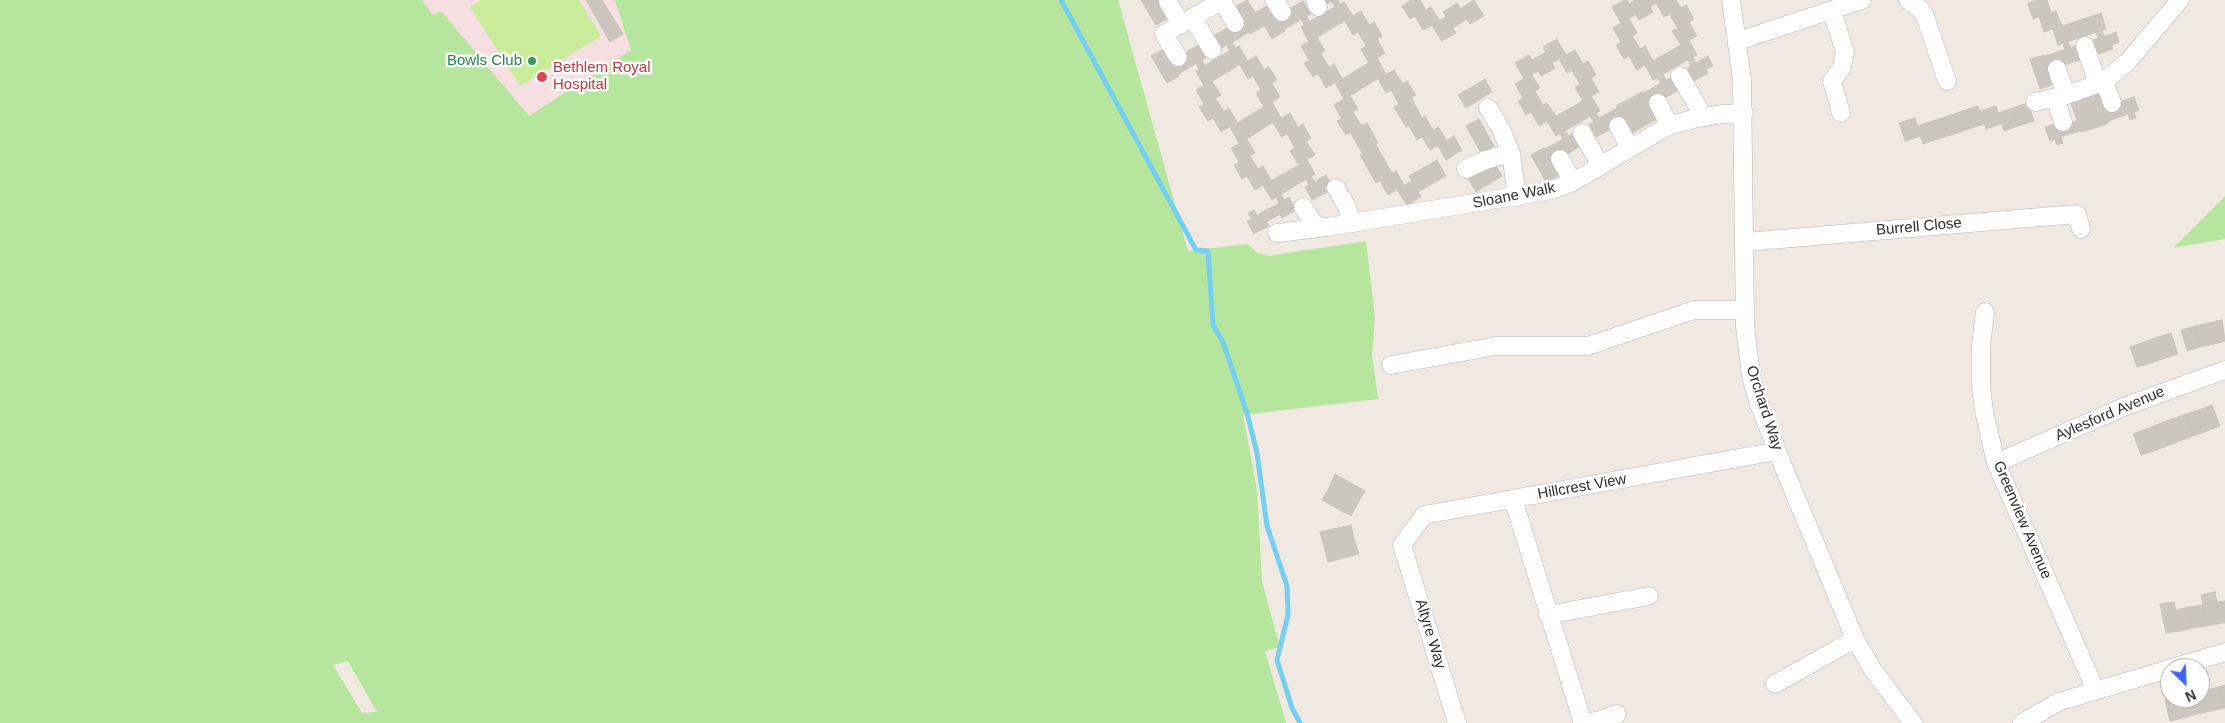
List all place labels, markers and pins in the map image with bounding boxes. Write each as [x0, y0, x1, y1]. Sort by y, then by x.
place label: Bowls Club [447, 52, 522, 70]
marker: Bowls Club [526, 55, 538, 67]
place label: Bethlem Royal Hospital [553, 59, 651, 94]
marker: Bethlem Royal Hospital [535, 70, 549, 84]

